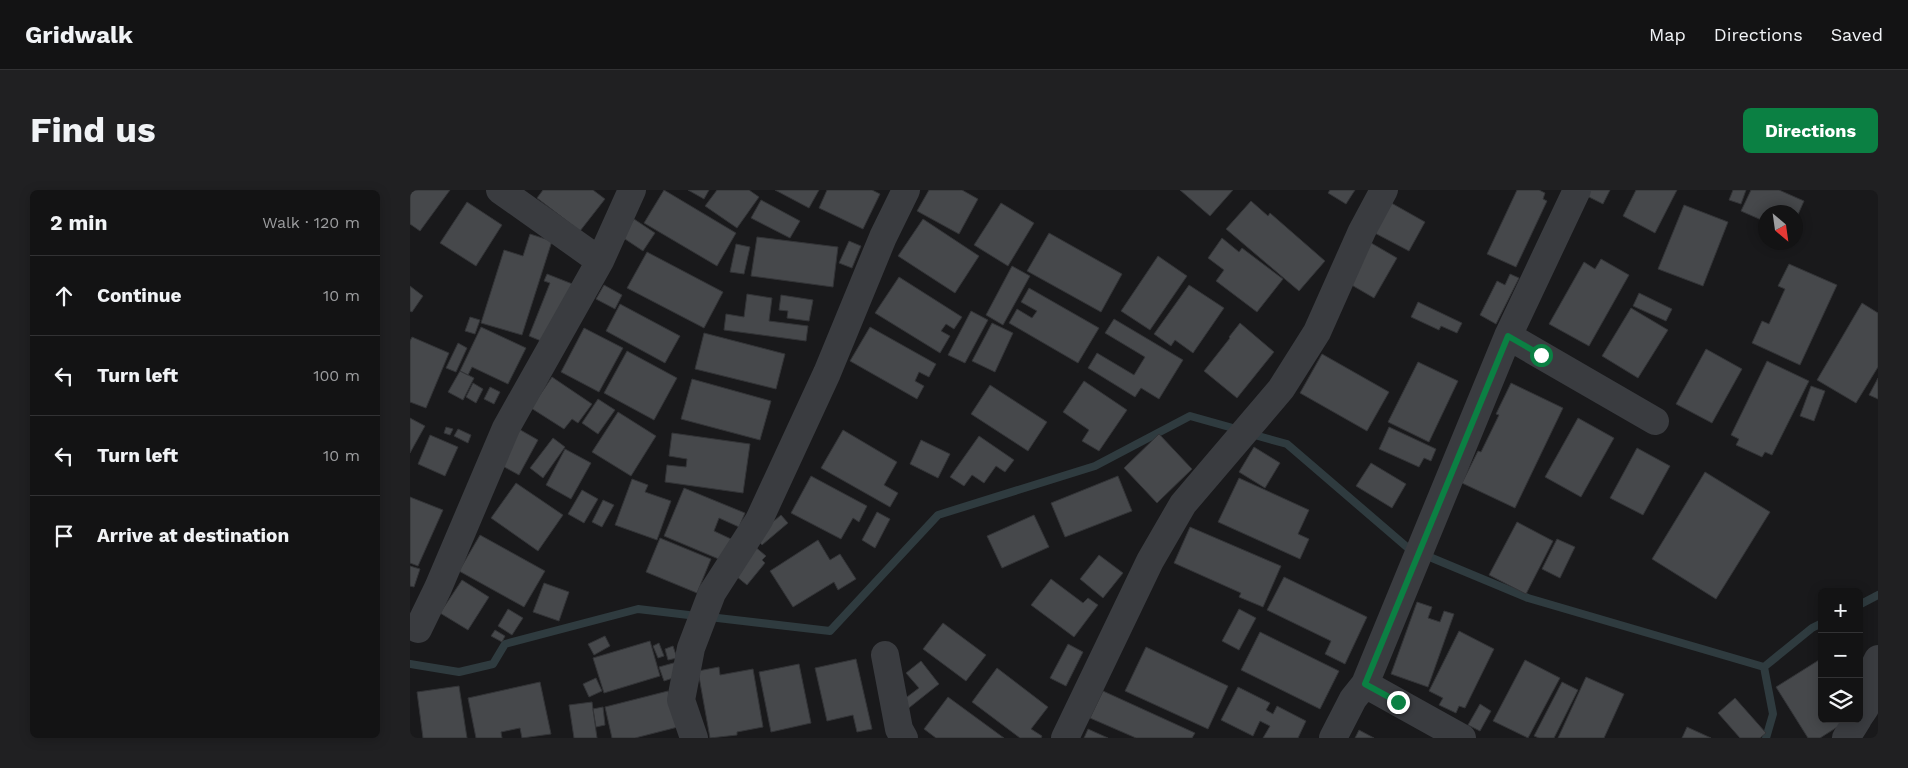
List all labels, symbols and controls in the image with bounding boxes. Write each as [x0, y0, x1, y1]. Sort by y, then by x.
text: Gridwalk [25, 21, 133, 49]
text: Map [1649, 24, 1686, 45]
text: Directions [1714, 24, 1803, 45]
text: Saved [1831, 24, 1883, 45]
button: Directions [1743, 108, 1878, 153]
text: Find us [30, 109, 156, 151]
north arrow [1758, 205, 1803, 250]
text: 2 min [50, 210, 107, 235]
text: Walk · 120 m [262, 213, 360, 232]
icon: ahead [50, 282, 78, 310]
text: Continue [97, 284, 181, 307]
text: 10 m [323, 286, 360, 305]
route start [1530, 344, 1553, 367]
icon: left [50, 362, 78, 390]
text: Turn left [97, 364, 178, 387]
text: 100 m [313, 366, 360, 385]
icon: left [50, 442, 78, 470]
text: Turn left [97, 444, 178, 467]
text: 10 m [323, 446, 360, 465]
icon: arrive [50, 522, 78, 550]
text: Arrive at destination [97, 524, 289, 547]
map controls [1818, 588, 1863, 723]
button: + [1818, 588, 1863, 633]
button: − [1818, 633, 1863, 678]
button: layers [1818, 678, 1863, 723]
route end [1387, 691, 1410, 714]

